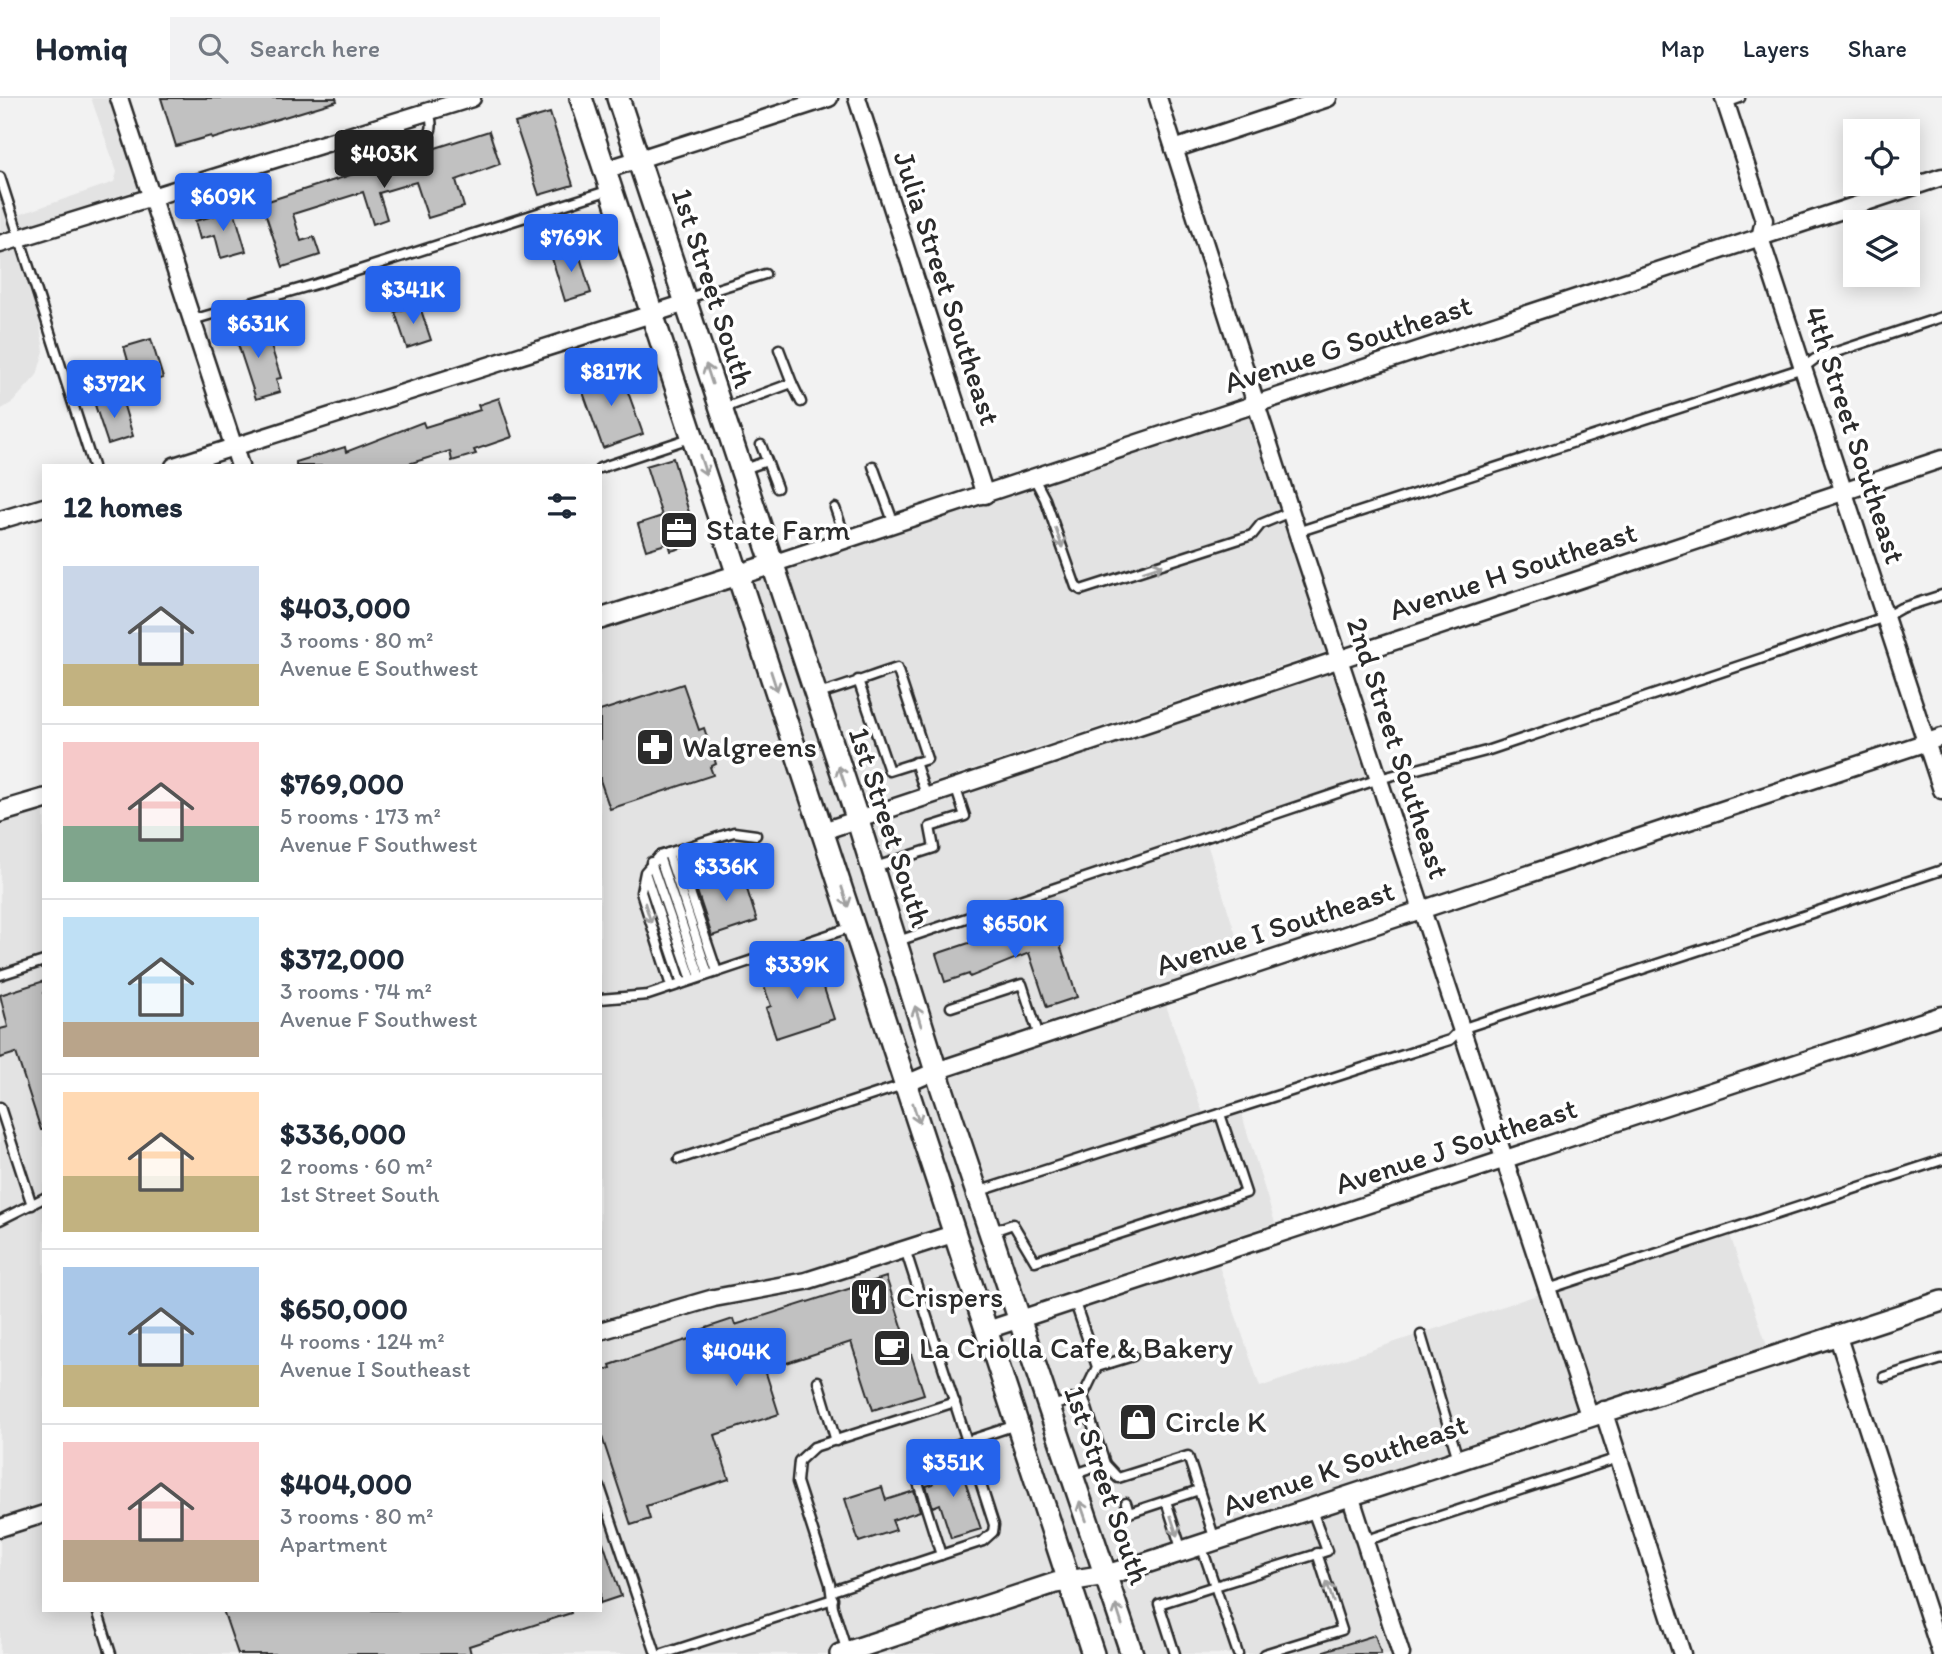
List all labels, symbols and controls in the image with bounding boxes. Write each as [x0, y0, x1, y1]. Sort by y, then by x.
search box [170, 17, 660, 80]
text: Homiq [35, 29, 128, 68]
icon: search [194, 29, 232, 67]
text: Search here [250, 32, 380, 64]
text: Map [1661, 34, 1705, 63]
text: Layers [1743, 34, 1810, 63]
text: Share [1848, 34, 1907, 63]
map controls [1843, 119, 1920, 287]
button: locate [1843, 119, 1920, 196]
pin: $403K [335, 130, 433, 190]
text: $403K [351, 139, 417, 167]
street label: Julia Street Southeast [886, 146, 1009, 430]
pin: $609K [174, 174, 272, 233]
text: $609K [191, 182, 255, 210]
street label: 1st Street South [664, 183, 763, 392]
button: layers [1843, 210, 1920, 287]
pin: $769K [522, 214, 620, 274]
text: $769K [540, 223, 602, 251]
pin: $341K [364, 266, 462, 326]
text: $341K [381, 275, 445, 303]
street label: Avenue G Southeast [1219, 286, 1476, 401]
pin: $631K [209, 300, 307, 360]
street label: 4th Street Southeast [1796, 301, 1915, 568]
text: $631K [227, 309, 289, 337]
pin: $817K [562, 348, 660, 408]
text: $817K [580, 357, 642, 385]
pin: $372K [65, 360, 163, 420]
one-way arrow [702, 363, 714, 385]
text: $372K [83, 369, 145, 397]
one-way arrow [698, 454, 711, 476]
icon: filters [543, 487, 581, 525]
text: 12 homes [63, 488, 183, 525]
office icon: State Farm [658, 509, 700, 551]
place label: State Farm [706, 511, 850, 548]
street label: Avenue H Southeast [1384, 513, 1641, 628]
one-way arrow [1054, 526, 1066, 548]
one-way arrow [1142, 561, 1164, 574]
text: $403,000 [280, 589, 411, 626]
icon: home [119, 594, 203, 678]
street label: 2nd Street Southeast [1339, 612, 1458, 883]
text: 3 rooms · 80 m² [280, 626, 434, 654]
text: Avenue E Southwest [280, 654, 478, 682]
one-way arrow [768, 670, 781, 692]
street label: 1st Street South [841, 722, 940, 931]
pharmacy icon: Walgreens [634, 726, 676, 768]
place label: Walgreens [682, 728, 817, 765]
text: $769,000 [280, 765, 404, 802]
one-way arrow [835, 765, 848, 787]
icon: home [119, 770, 203, 854]
text: 5 rooms · 173 m² [280, 802, 441, 830]
text: Avenue F Southwest [280, 830, 477, 858]
pin: $336K [677, 844, 775, 903]
text: $336K [694, 852, 758, 880]
street label: Avenue I Southeast [1151, 872, 1399, 984]
one-way arrow [840, 886, 853, 908]
pin: $650K [966, 900, 1064, 960]
one-way arrow [642, 902, 655, 924]
text: $650K [983, 909, 1047, 937]
text: $372,000 [280, 940, 405, 977]
pin: $339K [748, 942, 846, 1001]
icon: home [119, 945, 203, 1029]
text: $339K [765, 950, 829, 978]
text: 3 rooms · 74 m² [280, 977, 432, 1005]
text: Avenue F Southwest [280, 1005, 477, 1033]
one-way arrow [911, 1005, 924, 1027]
street label: Avenue J Southeast [1330, 1089, 1581, 1202]
one-way arrow [911, 1102, 923, 1124]
text: $336,000 [280, 1115, 406, 1152]
icon: home [119, 1120, 203, 1204]
text: 2 rooms · 60 m² [280, 1152, 433, 1180]
text: 1st Street South [280, 1180, 439, 1208]
restaurant icon: Crispers [848, 1276, 890, 1318]
place label: Crispers [896, 1278, 1003, 1315]
text: $650,000 [280, 1290, 408, 1327]
icon: home [119, 1295, 203, 1379]
text: 4 rooms · 124 m² [280, 1327, 445, 1355]
cafe icon: La Criolla Cafe & Bakery [871, 1327, 913, 1369]
pin: $404K [687, 1328, 785, 1388]
place label: La Criolla Cafe & Bakery [919, 1329, 1233, 1366]
text: $404K [702, 1337, 770, 1365]
text: Avenue I Southeast [280, 1355, 471, 1383]
street label: 1st Street South [1056, 1381, 1159, 1589]
shop icon: Circle K [1117, 1401, 1159, 1443]
place label: Circle K [1165, 1403, 1266, 1440]
street label: Avenue K Southeast [1218, 1405, 1472, 1524]
pin: $351K [904, 1440, 1002, 1499]
text: $351K [922, 1448, 984, 1476]
text: $404,000 [280, 1465, 412, 1502]
icon: home [119, 1470, 203, 1554]
one-way arrow [1076, 1500, 1089, 1522]
text: 3 rooms · 80 m² [280, 1502, 434, 1530]
one-way arrow [1168, 1515, 1181, 1537]
text: Apartment [280, 1530, 387, 1558]
one-way arrow [1323, 1581, 1335, 1603]
one-way arrow [1112, 1604, 1124, 1626]

